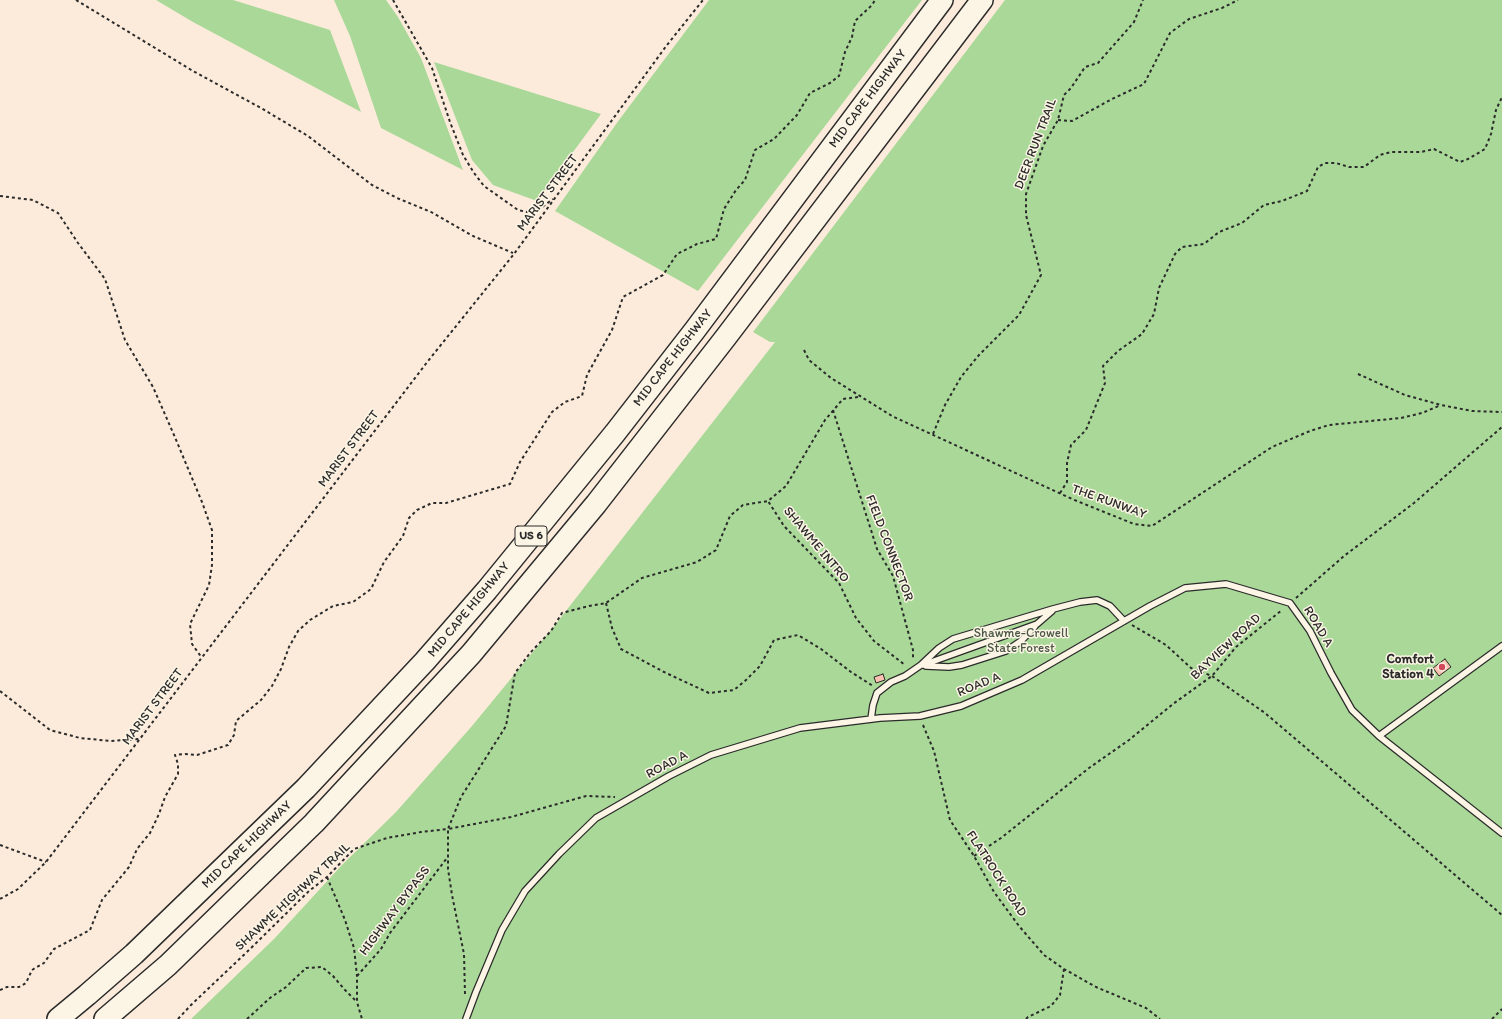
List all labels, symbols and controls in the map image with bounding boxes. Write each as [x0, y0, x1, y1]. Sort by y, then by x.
street label: MID CAPE HIGHWAY [826, 47, 910, 151]
street label: DEER RUN TRAIL [1012, 96, 1060, 192]
street label: MARIST STREET [514, 152, 582, 234]
street label: MID CAPE HIGHWAY [630, 306, 716, 410]
street label: MARIST STREET [315, 408, 383, 490]
street label: THE RUNWAY [1069, 481, 1149, 523]
street label: FIELD CONNECTOR [862, 493, 916, 603]
street label: SHAWME INTRO [780, 504, 852, 586]
road number: US 6 [515, 526, 547, 546]
street label: MID CAPE HIGHWAY [425, 559, 513, 661]
street label: ROAD A [1300, 604, 1336, 650]
street label: BAYVIEW ROAD [1188, 611, 1264, 683]
park label: Shawme-Crowell State Forest [974, 626, 1068, 657]
place label: Comfort Station 4 [1382, 652, 1434, 683]
marker: Comfort Station 4 [1437, 662, 1447, 672]
street label: MARIST STREET [119, 666, 187, 748]
street label: ROAD A [955, 669, 1003, 701]
street label: ROAD A [643, 748, 691, 782]
street label: MID CAPE HIGHWAY [199, 798, 295, 892]
street label: FLATROCK ROAD [962, 828, 1030, 920]
street label: SHAWME HIGHWAY TRAIL [232, 840, 354, 954]
street label: HIGHWAY BYPASS [356, 863, 434, 959]

